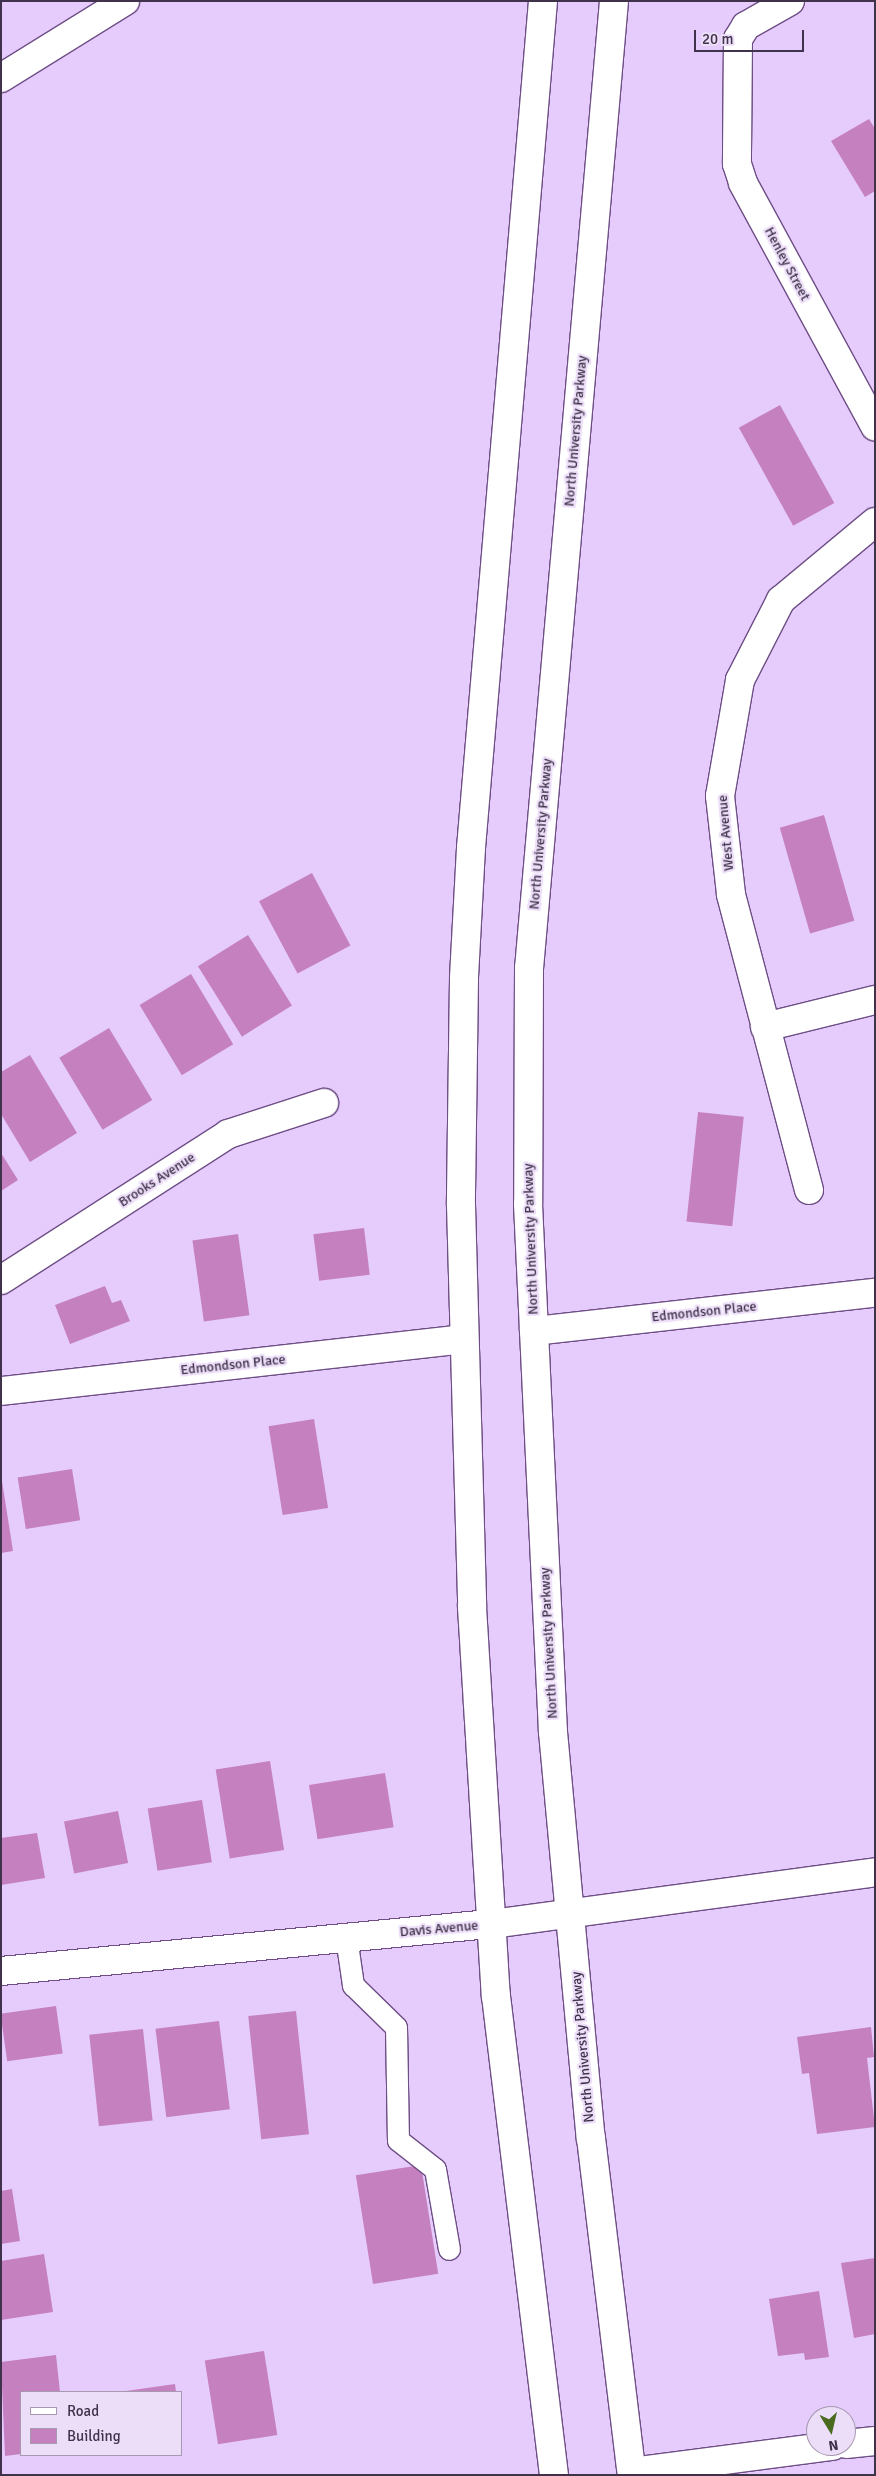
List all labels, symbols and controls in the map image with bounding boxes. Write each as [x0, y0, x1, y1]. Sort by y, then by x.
scale bar [696, 20, 806, 52]
text: 20 m [702, 30, 733, 48]
street label: Henley Street [761, 224, 813, 304]
street label: North University Parkway [561, 355, 591, 507]
street label: North University Parkway [526, 758, 556, 910]
street label: West Avenue [714, 794, 738, 872]
street label: Brooks Avenue [116, 1149, 198, 1211]
street label: North University Parkway [520, 1163, 542, 1315]
street label: Edmondson Place [651, 1298, 757, 1326]
street label: Edmondson Place [180, 1351, 286, 1379]
street label: North University Parkway [537, 1567, 561, 1719]
street label: Davis Avenue [399, 1917, 479, 1941]
street label: North University Parkway [568, 1971, 598, 2123]
legend [20, 2391, 182, 2456]
text: Road [67, 2402, 99, 2420]
north arrow [806, 2406, 856, 2456]
text: Building [67, 2427, 121, 2445]
text: N [827, 2436, 839, 2454]

